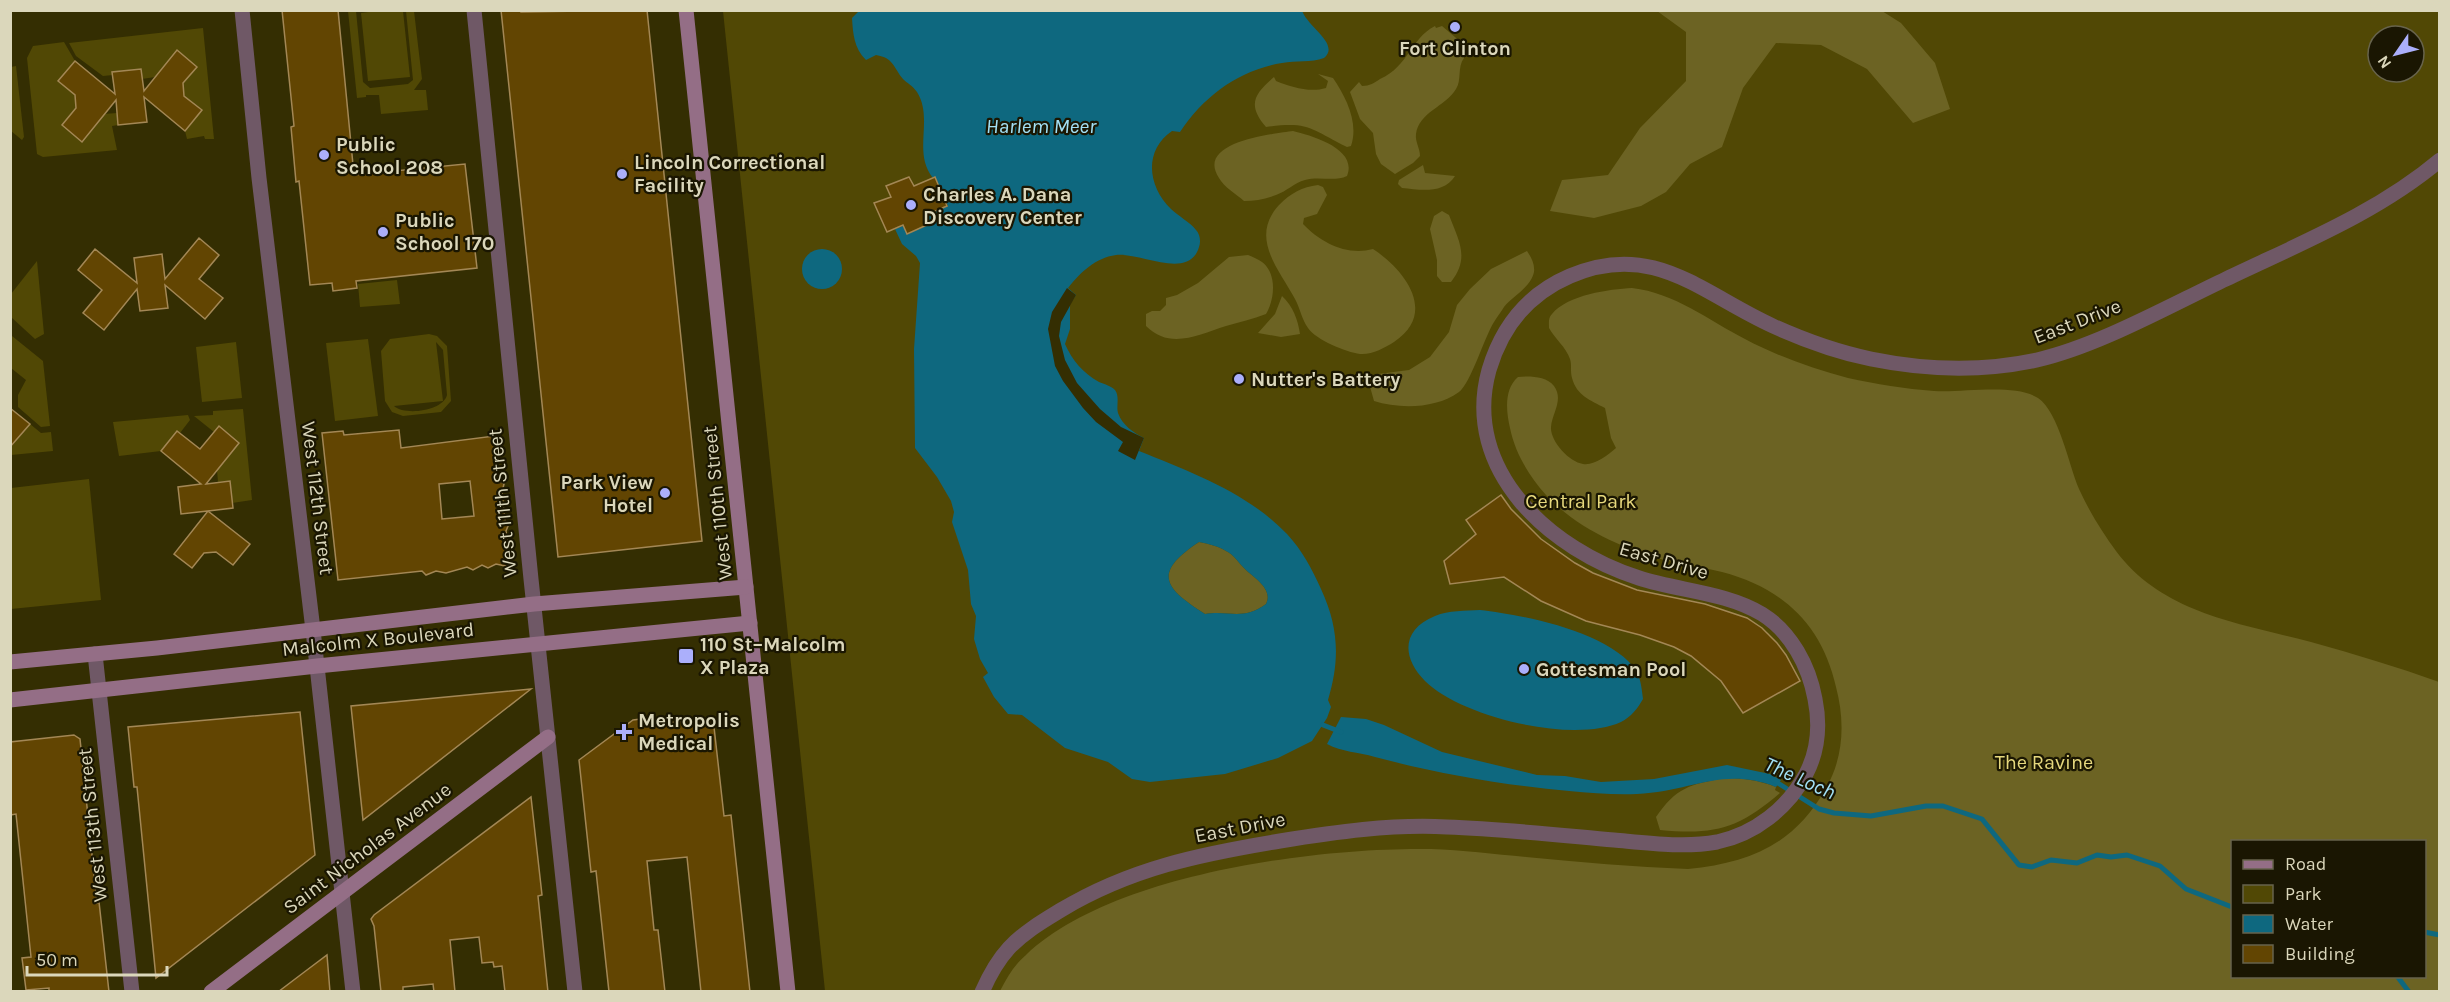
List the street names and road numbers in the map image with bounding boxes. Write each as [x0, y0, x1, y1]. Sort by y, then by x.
street label: East Drive [2030, 294, 2124, 349]
street label: West 112th Street [297, 420, 338, 577]
street label: West 110th Street [698, 424, 737, 581]
street label: West 111th Street [483, 427, 522, 578]
street label: East Drive [1617, 537, 1711, 584]
street label: Malcolm X Boulevard [281, 618, 475, 661]
street label: West 113th Street [73, 746, 112, 903]
street label: Saint Nicholas Avenue [279, 778, 456, 919]
street label: East Drive [1193, 807, 1287, 848]

